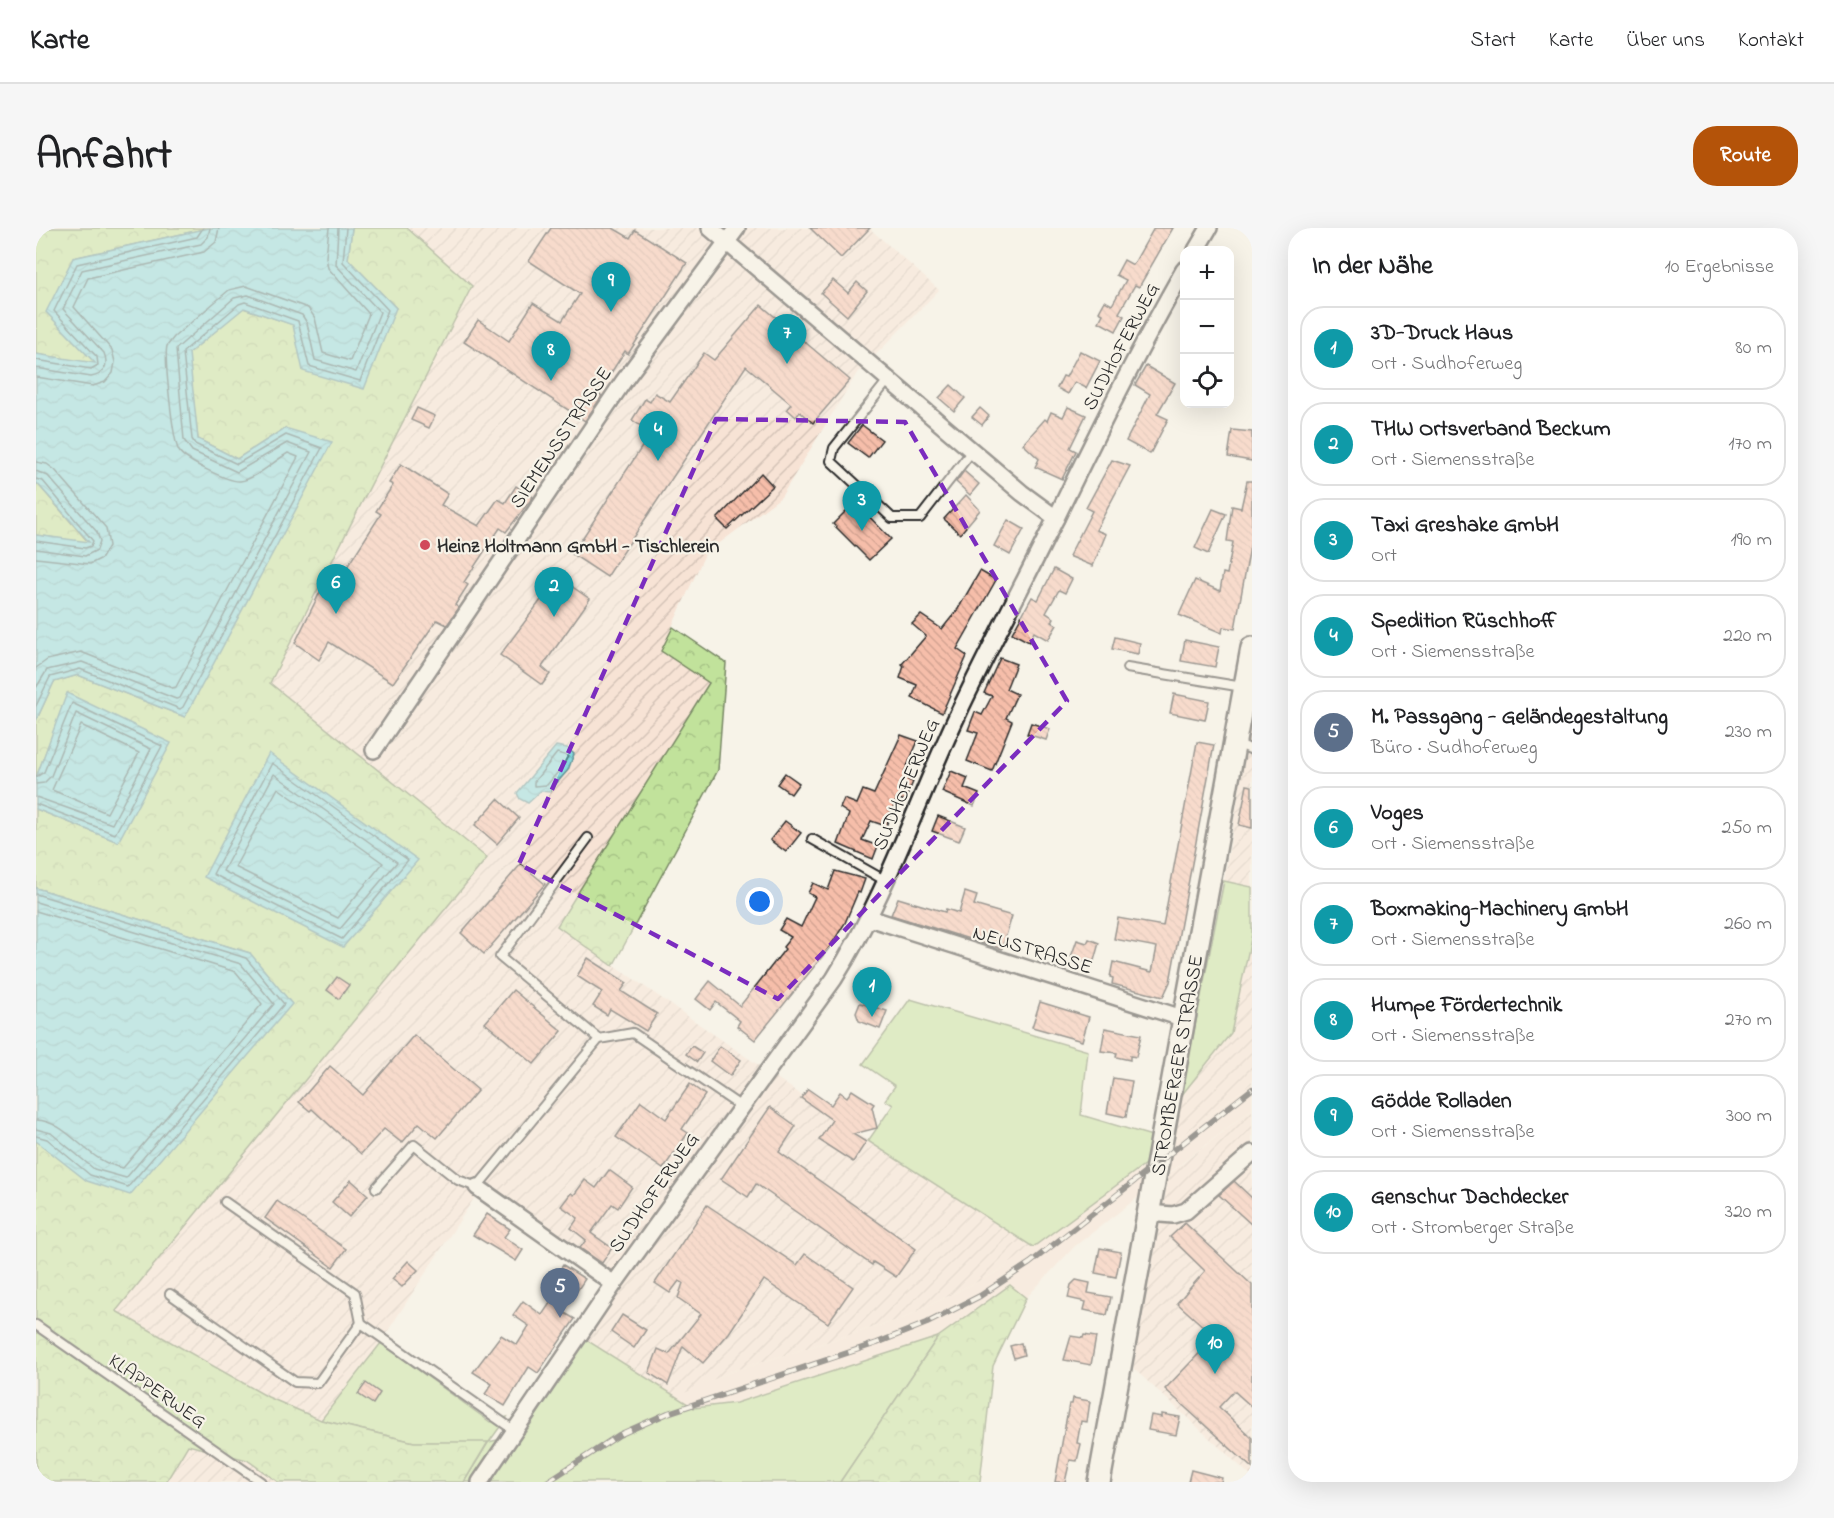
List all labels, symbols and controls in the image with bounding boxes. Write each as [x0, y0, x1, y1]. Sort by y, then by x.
text: Karte [30, 21, 89, 62]
text: Start [1470, 26, 1516, 56]
text: Karte [1549, 26, 1593, 56]
text: Über uns [1626, 26, 1705, 56]
text: Kontakt [1738, 26, 1804, 56]
text: Anfahrt [36, 126, 172, 187]
button: Route [1693, 126, 1798, 186]
map controls [1180, 246, 1234, 408]
button: + [1180, 246, 1234, 300]
text: In der Nähe [1312, 248, 1433, 286]
text: 10 Ergebnisse [1664, 253, 1774, 282]
pin: 9 [592, 262, 630, 312]
street label: SUDHOFERWEG [1076, 278, 1168, 416]
button: − [1180, 300, 1234, 354]
pin: 7 [768, 314, 807, 364]
text: 3D-Druck Haus [1371, 318, 1513, 350]
pin: 8 [532, 332, 570, 381]
text: 1 [1330, 334, 1337, 363]
text: 80 m [1735, 334, 1772, 363]
text: Ort · Sudhoferweg [1371, 350, 1522, 379]
button: locate [1180, 354, 1234, 408]
street label: SIEMENSSTRASSE [504, 362, 620, 515]
pin: 4 [638, 412, 678, 461]
text: THW Ortsverband Beckum [1371, 414, 1611, 446]
text: 2 [1329, 430, 1338, 459]
text: 170 m [1728, 430, 1772, 459]
text: Ort · Siemensstraße [1371, 446, 1535, 475]
pin: 3 [842, 482, 882, 531]
text: Taxi Greshake GmbH [1371, 510, 1559, 542]
text: 3 [1329, 526, 1338, 555]
text: 190 m [1730, 526, 1772, 555]
place label: Heinz Holtmann GmbH - Tischlerein [437, 533, 719, 562]
marker: Heinz Holtmann GmbH - Tischlerein [418, 538, 432, 552]
text: Ort [1371, 542, 1397, 571]
pin: 6 [316, 564, 356, 614]
pin: 2 [534, 568, 574, 617]
text: Spedition Rüschhoff [1371, 606, 1556, 638]
text: 4 [1329, 622, 1338, 651]
text: 220 m [1723, 622, 1772, 651]
text: Ort · Siemensstraße [1371, 638, 1535, 667]
text: M. Passgang - Geländegestaltung [1371, 702, 1668, 734]
street label: SUDHOFERWEG [866, 714, 948, 855]
text: 5 [1328, 718, 1339, 747]
text: 230 m [1725, 718, 1772, 747]
text: Büro · Sudhoferweg [1371, 734, 1538, 763]
text: Voges [1371, 798, 1424, 830]
text: 6 [1329, 814, 1338, 843]
text: 250 m [1721, 814, 1772, 843]
text: Ort · Siemensstraße [1371, 830, 1535, 859]
your location [745, 887, 774, 916]
text: Boxmaking-Machinery GmbH [1371, 894, 1629, 926]
text: 7 [1329, 910, 1338, 939]
text: 260 m [1724, 910, 1772, 939]
street label: NEUSTRASSE [969, 919, 1096, 983]
text: Ort · Siemensstraße [1371, 926, 1535, 955]
street label: STROMBERGER STRASSE [1145, 953, 1212, 1178]
pin: 1 [852, 968, 892, 1017]
text: Humpe Fördertechnik [1371, 990, 1562, 1022]
text: 8 [1330, 1006, 1337, 1035]
text: 270 m [1725, 1006, 1772, 1035]
text: Ort · Siemensstraße [1371, 1022, 1535, 1051]
text: Gödde Rolladen [1371, 1086, 1512, 1118]
text: 9 [1330, 1102, 1337, 1131]
text: 300 m [1726, 1102, 1772, 1131]
text: Ort · Siemensstraße [1371, 1118, 1535, 1147]
street label: SUDHOFERWEG [603, 1127, 707, 1259]
text: Genschur Dachdecker [1371, 1182, 1568, 1214]
text: 10 [1326, 1198, 1341, 1227]
text: 320 m [1725, 1198, 1772, 1227]
text: Ort · Stromberger Straße [1371, 1214, 1574, 1243]
pin: 5 [540, 1268, 580, 1318]
pin: 10 [1196, 1324, 1234, 1374]
street label: KLAPPERWEG [102, 1348, 211, 1436]

